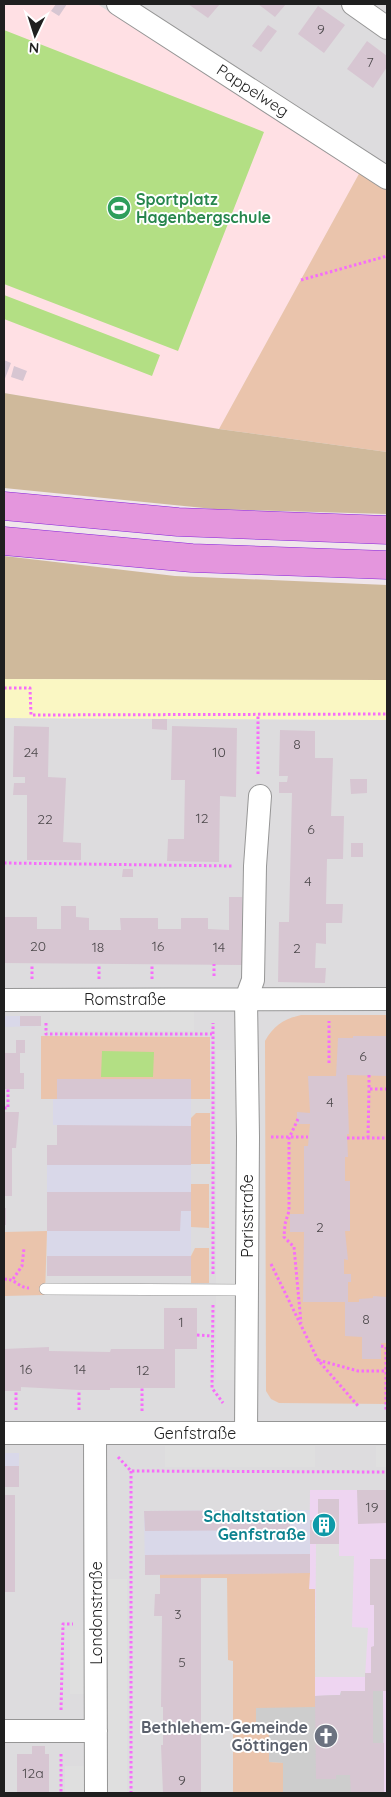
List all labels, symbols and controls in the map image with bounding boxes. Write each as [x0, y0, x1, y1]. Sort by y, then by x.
north arrow [10, 10, 60, 60]
house number: 9 [317, 20, 325, 38]
text: N [28, 39, 40, 57]
house number: 7 [366, 53, 374, 71]
street label: Pappelweg [213, 59, 293, 121]
place label: Sportplatz Hagenbergschule [136, 189, 271, 227]
sports icon: Sportplatz Hagenbergschule [106, 195, 132, 221]
house number: 8 [293, 735, 301, 753]
house number: 24 [24, 743, 38, 761]
house number: 10 [212, 743, 226, 761]
house number: 12 [196, 809, 209, 827]
house number: 22 [37, 810, 53, 828]
house number: 6 [307, 820, 315, 838]
house number: 4 [304, 872, 312, 890]
house number: 20 [30, 937, 46, 955]
house number: 16 [152, 937, 165, 955]
house number: 18 [92, 938, 104, 956]
house number: 14 [213, 938, 225, 956]
house number: 2 [293, 939, 301, 957]
street label: Romstraße [84, 989, 166, 1009]
house number: 6 [359, 1047, 367, 1065]
house number: 4 [326, 1093, 334, 1111]
street label: Parisstraße [237, 1174, 257, 1258]
house number: 2 [316, 1218, 324, 1236]
house number: 8 [362, 1310, 370, 1328]
house number: 1 [178, 1313, 184, 1331]
house number: 16 [20, 1360, 33, 1378]
house number: 14 [74, 1360, 86, 1378]
house number: 12 [137, 1361, 150, 1379]
street label: Genfstraße [154, 1423, 236, 1443]
house number: 19 [366, 1498, 379, 1516]
place label: Schaltstation Genfstraße [203, 1506, 306, 1544]
building icon: Schaltstation Genfstraße [311, 1512, 337, 1538]
street label: Londonstraße [86, 1561, 106, 1665]
house number: 3 [174, 1605, 182, 1623]
house number: 5 [178, 1653, 186, 1671]
place label: Bethlehem-Gemeinde Göttingen [141, 1717, 308, 1755]
church icon: Bethlehem-Gemeinde Göttingen [313, 1723, 339, 1749]
house number: 12a [22, 1764, 44, 1782]
house number: 9 [178, 1771, 186, 1789]

